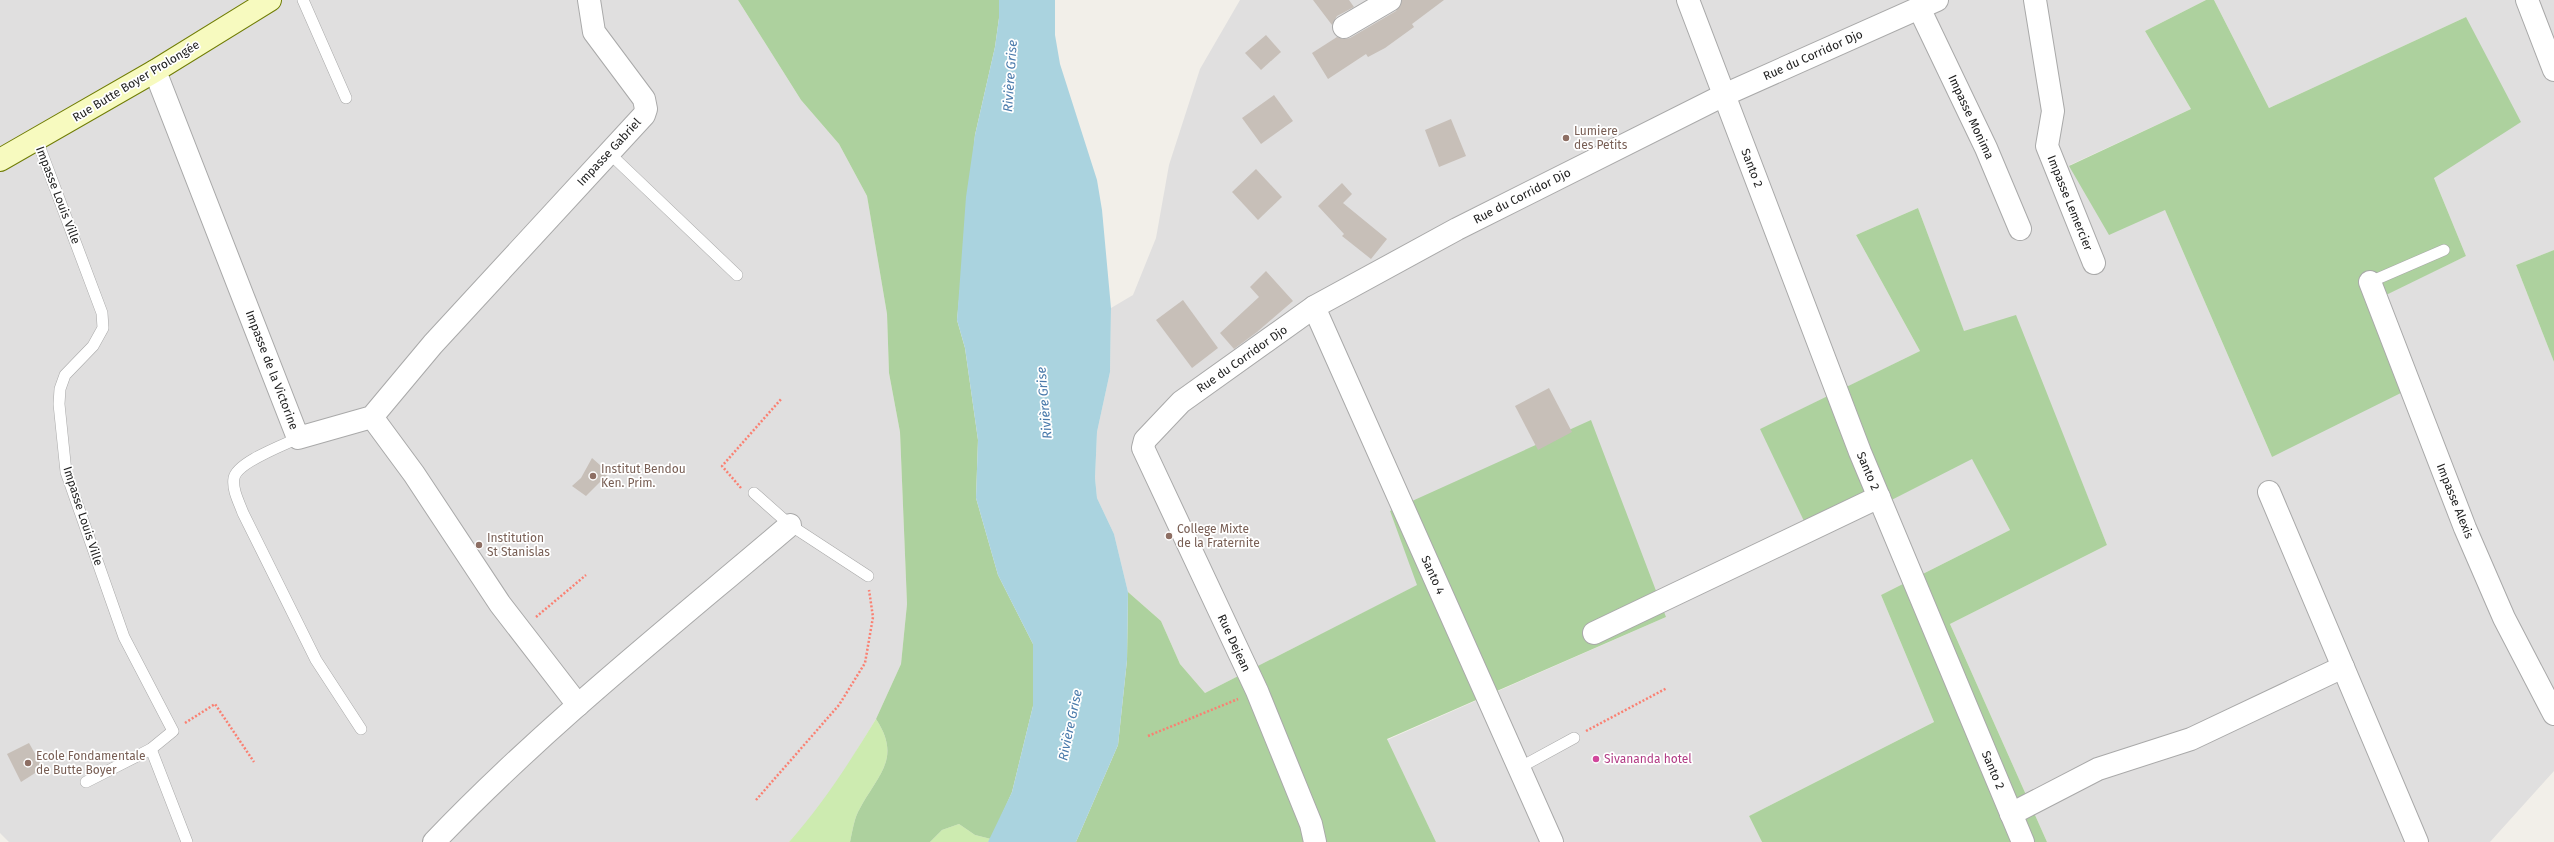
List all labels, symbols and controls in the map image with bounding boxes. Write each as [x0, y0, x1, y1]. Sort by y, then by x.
street label: Rue du Corridor Djo [1761, 27, 1865, 83]
street label: Rue Butte Boyer Prolongée [70, 38, 202, 124]
water label: Rivière Grise [1000, 39, 1020, 113]
street label: Impasse Monima [1945, 73, 1997, 161]
street label: Impasse Gabriel [574, 115, 644, 189]
place label: Lumiere des Petits [1574, 124, 1628, 152]
marker: Lumiere des Petits [1561, 133, 1571, 143]
street label: Impasse Louis Ville [33, 144, 83, 246]
street label: Santo 2 [1738, 147, 1766, 189]
street label: Impasse Lemercier [2044, 153, 2096, 253]
street label: Rue du Corridor Djo [1471, 165, 1573, 227]
street label: Impasse de la Victorine [243, 308, 301, 432]
street label: Rue du Corridor Djo [1194, 322, 1290, 396]
water label: Rivière Grise [1033, 366, 1055, 440]
street label: Santo 2 [1854, 450, 1882, 492]
street label: Impasse Alexis [2434, 461, 2477, 541]
place label: Institut Bendou Ken. Prim. [601, 462, 686, 490]
street label: Impasse Louis Ville [60, 465, 106, 567]
marker: Institut Bendou Ken. Prim. [588, 471, 598, 481]
place label: College Mixte de la Fraternite [1177, 522, 1260, 550]
place label: Institution St Stanislas [487, 531, 550, 559]
marker: College Mixte de la Fraternite [1164, 531, 1174, 541]
marker: Institution St Stanislas [474, 540, 484, 550]
street label: Santo 4 [1418, 554, 1448, 597]
street label: Rue Dejean [1215, 612, 1253, 674]
water label: Rivière Grise [1055, 688, 1085, 762]
place label: Ecole Fondamentale de Butte Boyer [36, 749, 146, 777]
street label: Santo 2 [1979, 749, 2007, 791]
place label: Sivananda hotel [1604, 752, 1692, 766]
marker: Sivananda hotel [1591, 754, 1601, 764]
marker: Ecole Fondamentale de Butte Boyer [23, 758, 33, 768]

